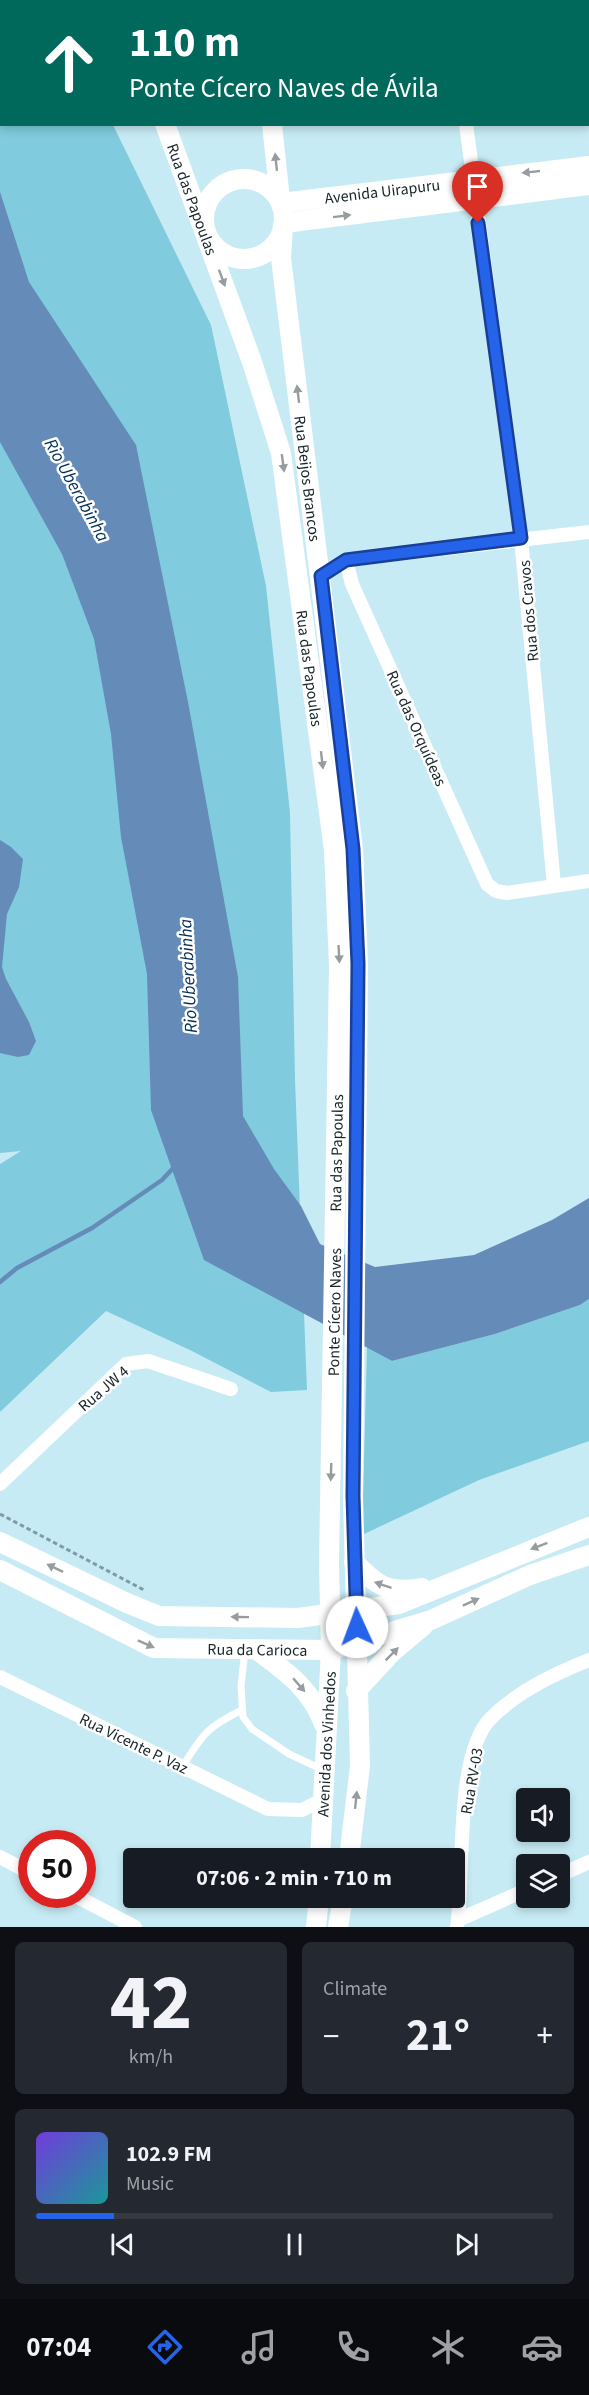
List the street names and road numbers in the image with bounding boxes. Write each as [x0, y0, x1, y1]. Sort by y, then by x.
street label: Rua das Papoulas [161, 140, 222, 259]
street label: Avenida Uirapuru [323, 174, 441, 210]
street label: Rua Beijos Brancos [288, 414, 325, 543]
street label: Rua dos Cravos [514, 559, 544, 662]
street label: Rua das Papoulas [290, 609, 327, 728]
street label: Rua das Orquídeas [381, 667, 452, 790]
street label: Rua das Papoulas [325, 1094, 349, 1212]
street label: Ponte Cícero Naves [323, 1247, 347, 1376]
street label: Rua JW 4 [74, 1361, 134, 1417]
street label: Rua da Carioca [207, 1639, 307, 1662]
street label: Avenida dos Vinhedos [312, 1670, 342, 1818]
street label: Rua Vicente P. Vaz [76, 1708, 192, 1780]
street label: Rua RV-03 [455, 1746, 489, 1816]

